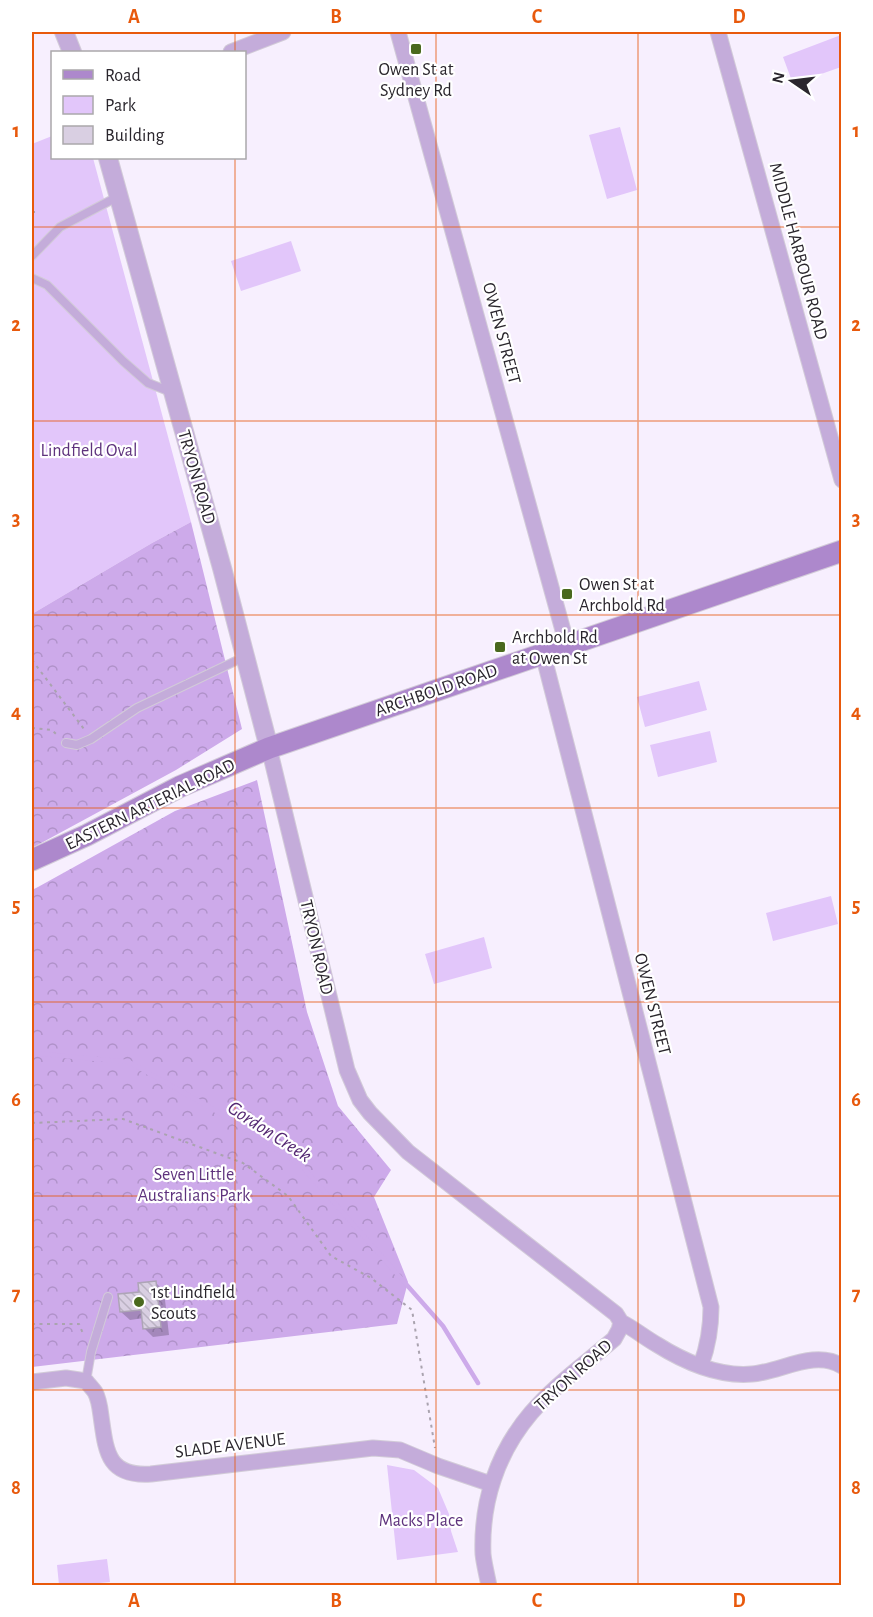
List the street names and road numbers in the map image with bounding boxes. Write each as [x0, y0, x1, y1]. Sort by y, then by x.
street label: MIDDLE HARBOUR ROAD [766, 161, 830, 342]
street label: OWEN STREET [479, 281, 523, 386]
street label: TRYON ROAD [174, 428, 218, 526]
street label: ARCHBOLD ROAD [373, 662, 500, 720]
street label: EASTERN ARTERIAL ROAD [63, 756, 238, 854]
street label: TRYON ROAD [296, 898, 336, 996]
street label: OWEN STREET [631, 951, 673, 1057]
street label: TRYON ROAD [532, 1337, 616, 1415]
street label: SLADE AVENUE [174, 1430, 286, 1462]

